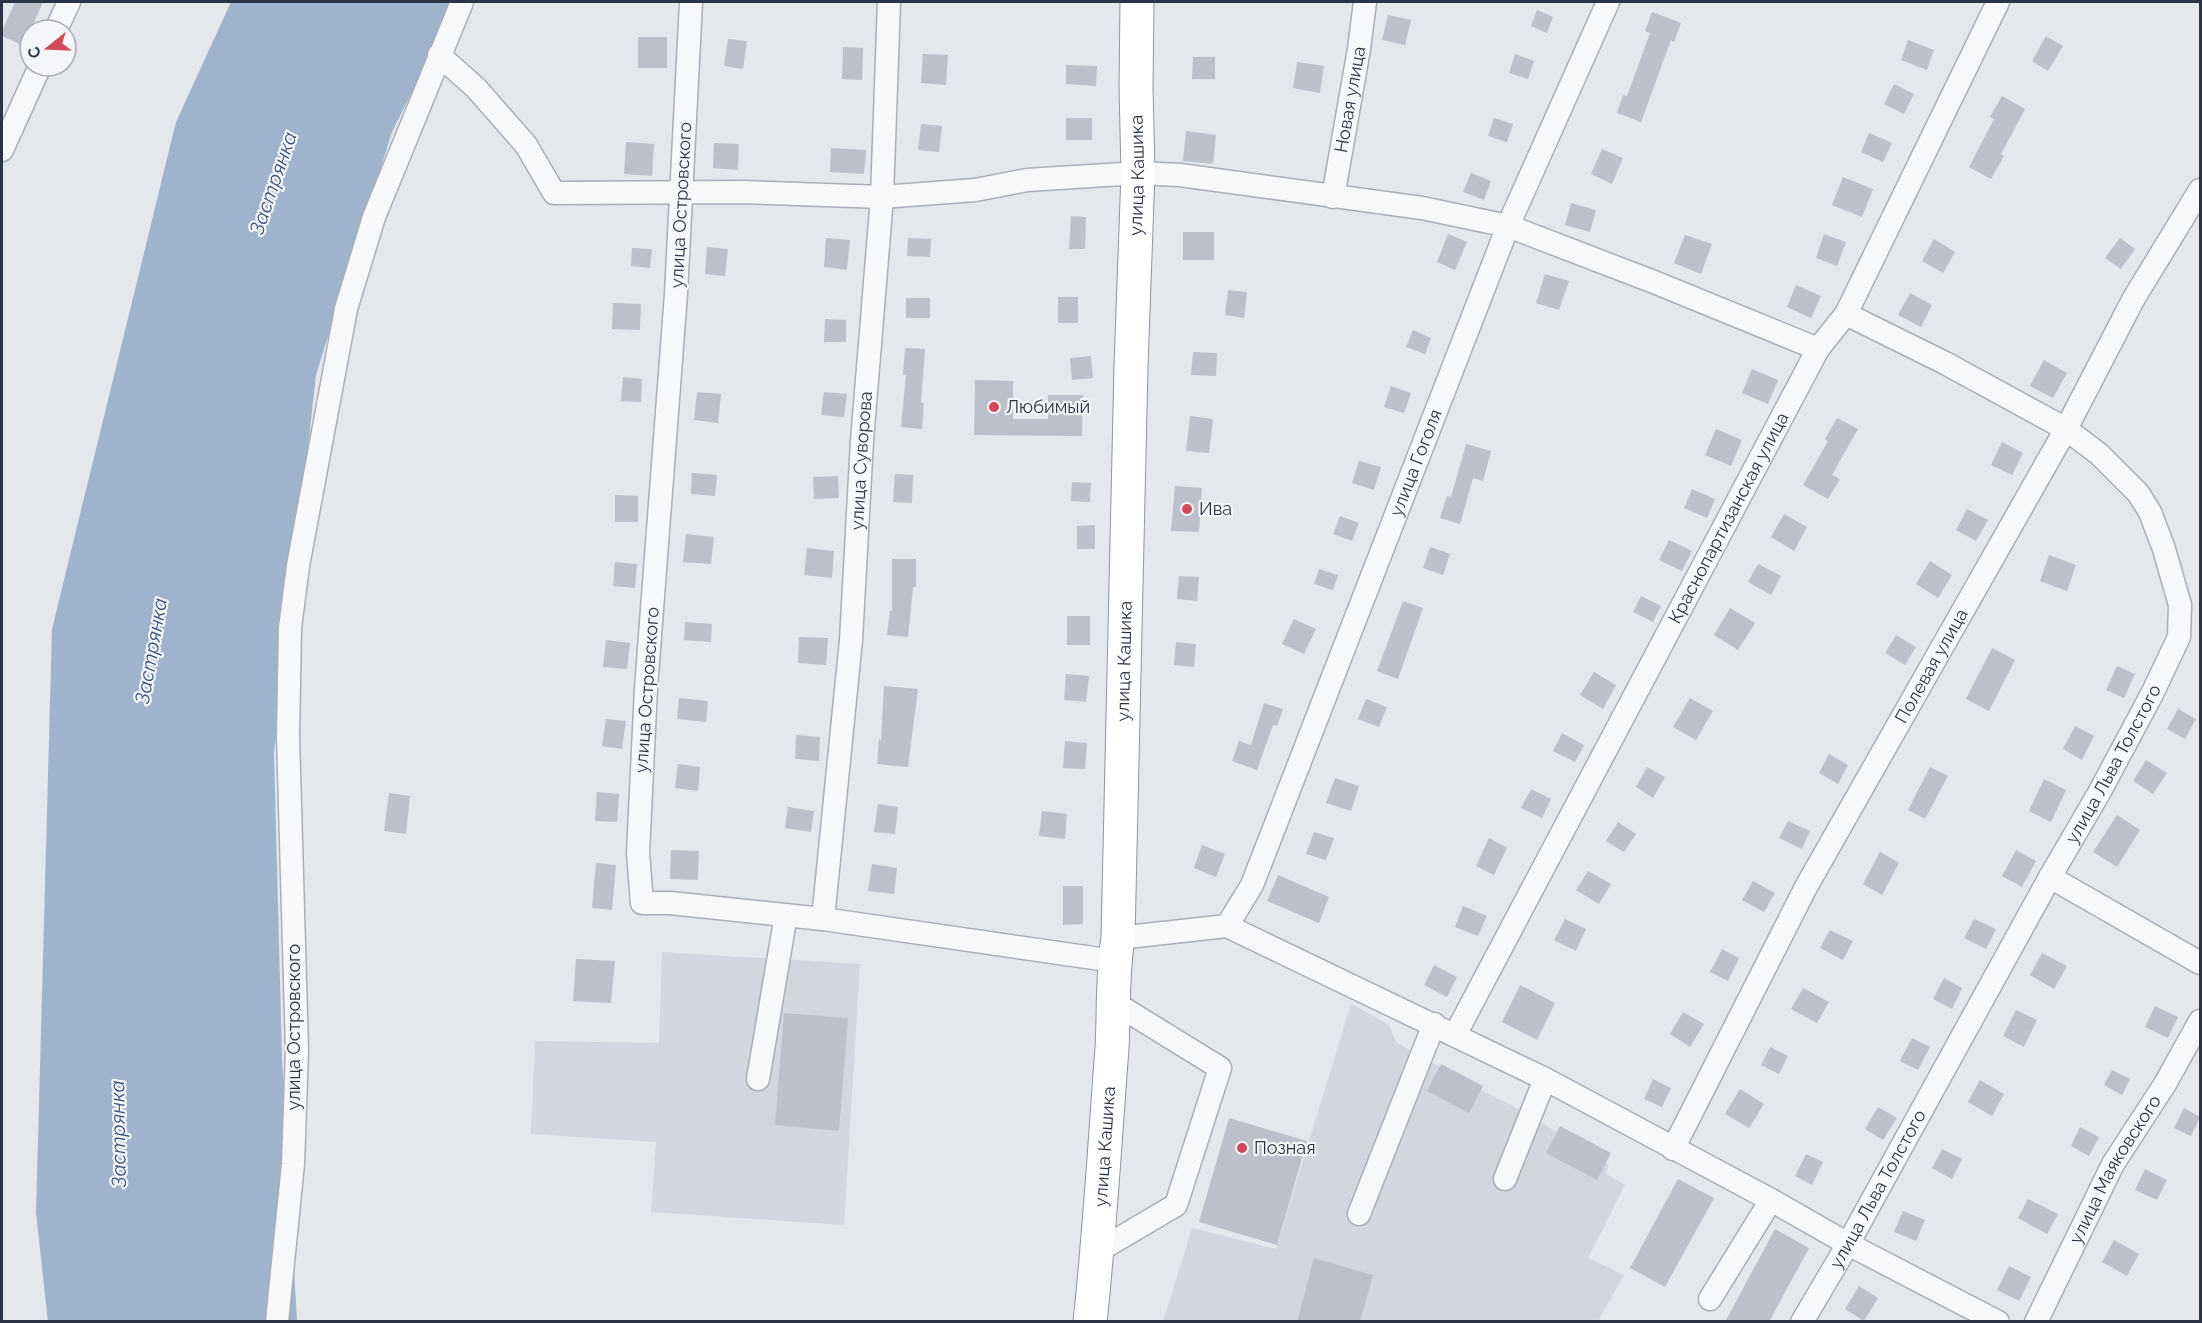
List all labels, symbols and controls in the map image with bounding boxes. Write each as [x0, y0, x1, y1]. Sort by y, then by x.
north arrow [18, 18, 78, 78]
text: С [23, 44, 45, 61]
street label: Новая улица [1330, 45, 1369, 154]
street label: улица Кашика [1125, 115, 1148, 236]
street label: улица Островского [666, 121, 695, 289]
water label: Застрянка [244, 128, 302, 238]
street label: улица Суворова [846, 390, 876, 531]
place label: Любимый [1006, 396, 1090, 417]
marker: Любимый [987, 400, 1001, 414]
street label: улица Гоголя [1385, 406, 1446, 519]
street label: Краснопартизанская улица [1664, 409, 1793, 627]
place label: Ива [1199, 498, 1232, 519]
marker: Ива [1180, 502, 1194, 516]
water label: Застрянка [130, 596, 172, 706]
street label: улица Кашика [1112, 600, 1136, 722]
street label: Полевая улица [1890, 605, 1972, 727]
street label: улица Островского [630, 606, 663, 774]
street label: улица Льва Толстого [2061, 681, 2165, 847]
street label: улица Островского [283, 944, 304, 1110]
water label: Застрянка [105, 1080, 131, 1188]
street label: улица Кашика [1089, 1085, 1119, 1208]
street label: улица Маяковского [2065, 1091, 2165, 1247]
street label: улица Льва Толстого [1825, 1106, 1930, 1272]
place label: Позная [1254, 1137, 1315, 1158]
marker: Позная [1235, 1141, 1249, 1155]

